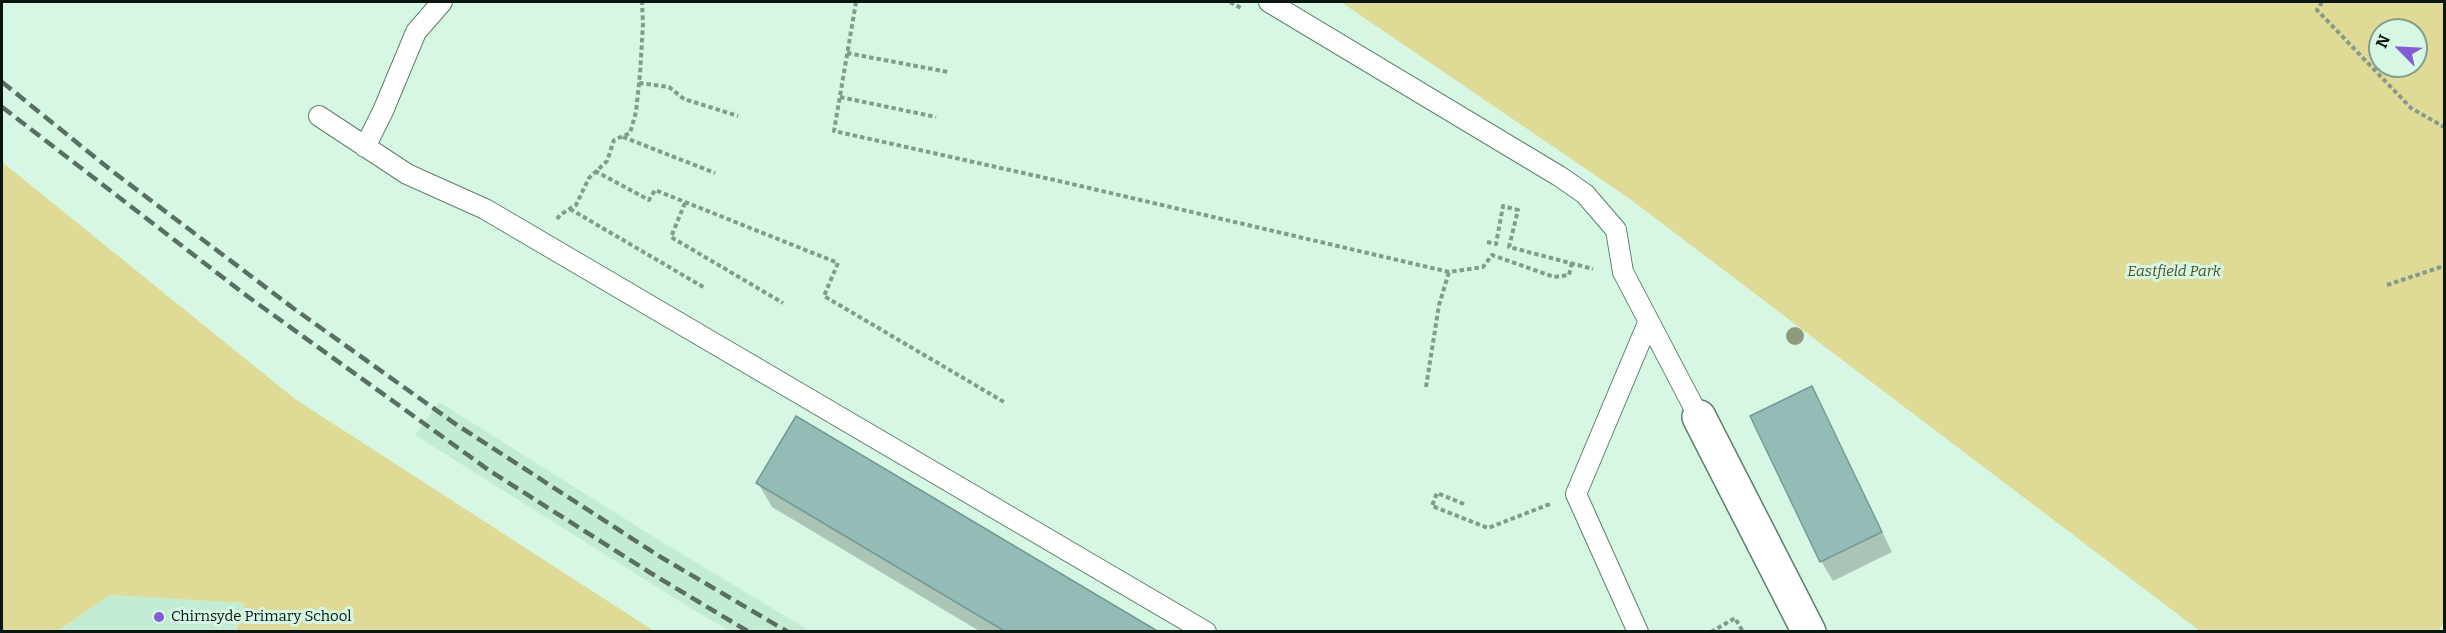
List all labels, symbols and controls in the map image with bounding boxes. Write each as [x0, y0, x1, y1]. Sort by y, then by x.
north arrow [2368, 18, 2428, 78]
text: N [2372, 32, 2394, 51]
park label: Eastfield Park [2127, 263, 2221, 281]
place label: Chirnsyde Primary School [171, 608, 352, 626]
marker: Chirnsyde Primary School [152, 610, 166, 624]

